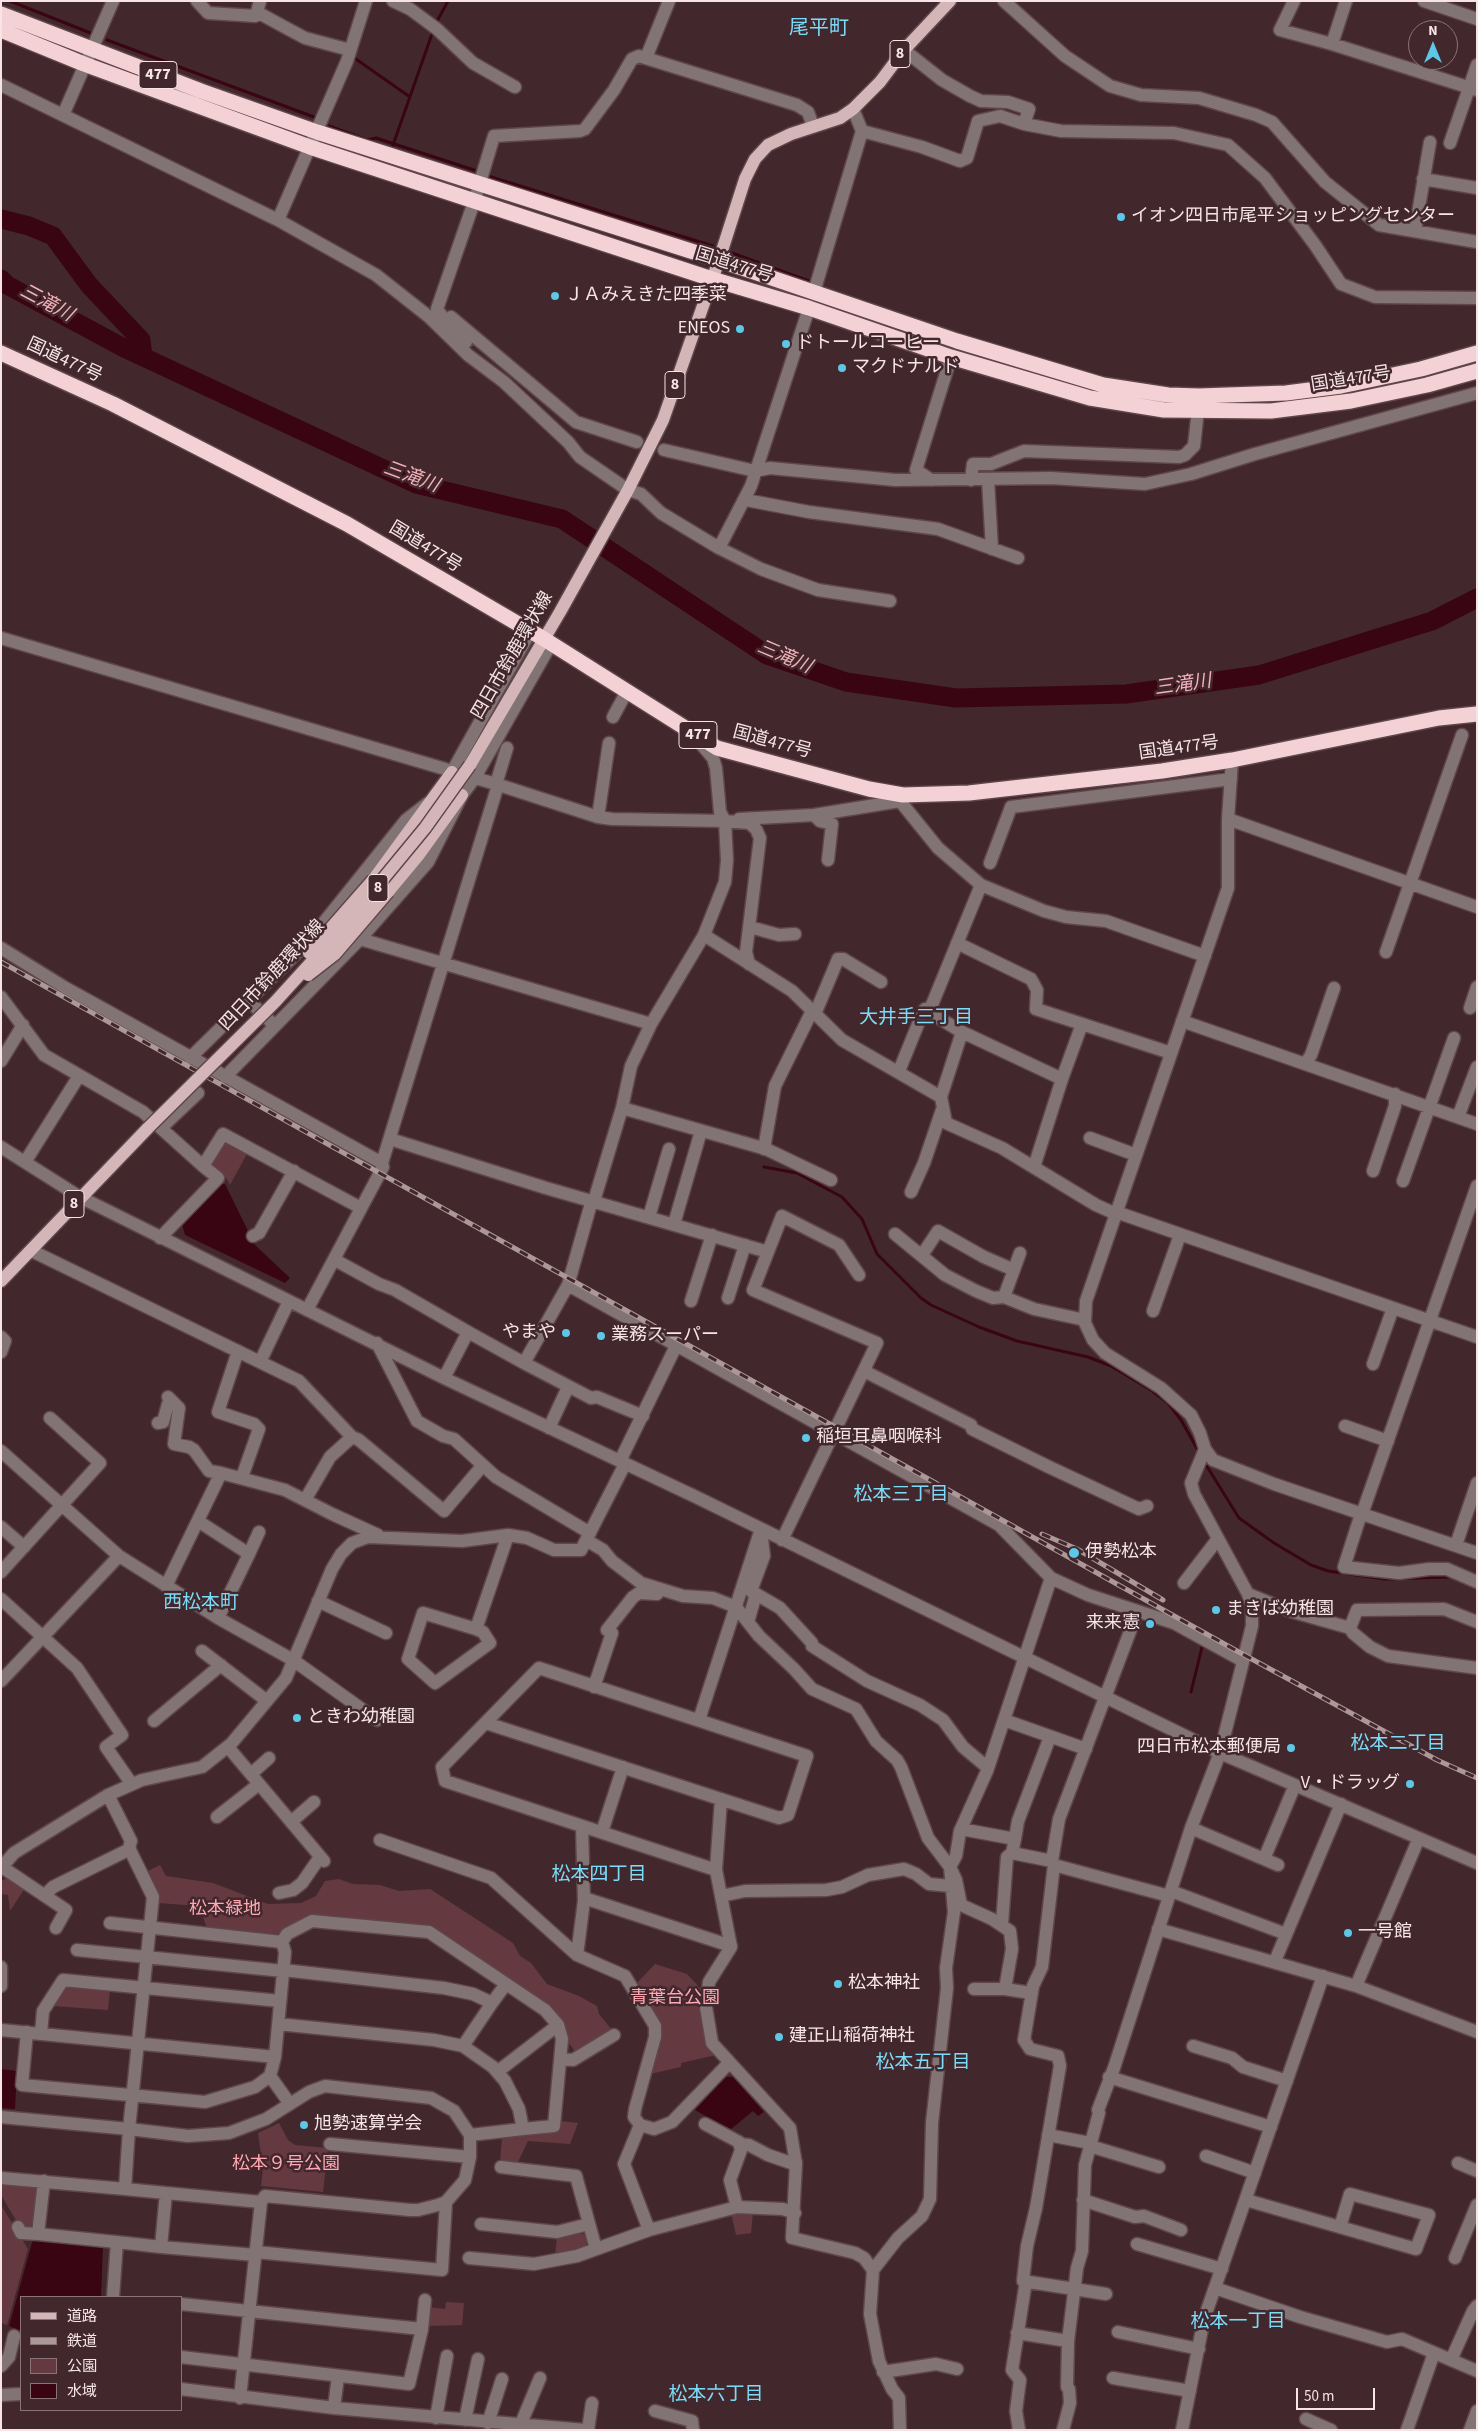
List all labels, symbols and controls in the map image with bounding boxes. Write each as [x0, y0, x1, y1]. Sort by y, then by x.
district label: 尾平町 [789, 18, 849, 42]
north arrow [1408, 20, 1458, 70]
text: N [1428, 21, 1438, 41]
road number: 8 [890, 41, 910, 68]
road number: 477 [139, 62, 177, 88]
place label: イオン四日市尾平ショッピングセンター [1131, 206, 1455, 228]
marker: イオン四日市尾平ショッピングセンター [1115, 211, 1127, 223]
street label: 国道477号 [692, 244, 776, 288]
water label: 三滝川 [15, 281, 77, 327]
place label: ＪＡみえきた四季菜 [565, 285, 727, 307]
marker: ＪＡみえきた四季菜 [549, 290, 561, 302]
place label: ENEOS [678, 318, 730, 340]
marker: ENEOS [734, 323, 746, 335]
place label: ドトールコーヒー [796, 333, 940, 355]
street label: 国道477号 [23, 334, 105, 388]
marker: ドトールコーヒー [780, 338, 792, 350]
place label: マクドナルド [852, 357, 960, 379]
marker: マクドナルド [836, 362, 848, 374]
street label: 国道477号 [1309, 363, 1393, 397]
road number: 8 [665, 372, 685, 398]
water label: 三滝川 [380, 458, 442, 498]
street label: 国道477号 [385, 518, 465, 578]
street label: 四日市鈴鹿環状線 [468, 588, 558, 724]
water label: 三滝川 [753, 636, 815, 680]
water label: 三滝川 [1153, 671, 1213, 701]
road number: 477 [679, 722, 717, 748]
street label: 国道477号 [730, 722, 814, 764]
street label: 国道477号 [1137, 733, 1221, 765]
road number: 8 [368, 874, 388, 901]
street label: 四日市鈴鹿環状線 [216, 916, 330, 1036]
district label: 大井手三丁目 [859, 1008, 973, 1030]
road number: 8 [64, 1190, 84, 1218]
place label: やまや [502, 1322, 556, 1344]
place label: 業務スーパー [611, 1325, 719, 1347]
marker: やまや [560, 1327, 572, 1339]
marker: 業務スーパー [595, 1330, 607, 1342]
place label: 稲垣耳鼻咽喉科 [816, 1427, 942, 1449]
marker: 稲垣耳鼻咽喉科 [800, 1432, 812, 1444]
district label: 松本三丁目 [854, 1485, 948, 1507]
place label: 伊勢松本 [1085, 1542, 1157, 1564]
marker: 伊勢松本 [1067, 1546, 1081, 1560]
district label: 西松本町 [163, 1593, 239, 1615]
place label: まきば幼稚園 [1226, 1599, 1334, 1621]
marker: まきば幼稚園 [1210, 1604, 1222, 1616]
place label: 来来憲 [1086, 1613, 1140, 1635]
marker: 来来憲 [1144, 1618, 1156, 1630]
place label: ときわ幼稚園 [307, 1707, 415, 1729]
marker: ときわ幼稚園 [291, 1712, 303, 1724]
district label: 松本二丁目 [1351, 1734, 1445, 1756]
place label: 四日市松本郵便局 [1137, 1737, 1281, 1759]
marker: 四日市松本郵便局 [1285, 1742, 1297, 1754]
place label: V・ドラッグ [1301, 1773, 1400, 1795]
marker: V・ドラッグ [1404, 1778, 1416, 1790]
district label: 松本四丁目 [552, 1865, 646, 1887]
park label: 松本緑地 [189, 1899, 261, 1921]
place label: 一号館 [1358, 1922, 1412, 1944]
marker: 一号館 [1342, 1927, 1354, 1939]
place label: 松本神社 [848, 1973, 920, 1995]
marker: 松本神社 [832, 1978, 844, 1990]
park label: 青葉台公園 [630, 1988, 720, 2010]
place label: 建正山稲荷神社 [789, 2026, 915, 2048]
marker: 建正山稲荷神社 [773, 2031, 785, 2043]
district label: 松本五丁目 [876, 2053, 970, 2075]
place label: 旭勢速算学会 [314, 2114, 422, 2136]
marker: 旭勢速算学会 [298, 2119, 310, 2131]
park label: 松本９号公園 [232, 2154, 340, 2176]
legend [20, 2296, 182, 2411]
text: 道路 [67, 2306, 97, 2327]
district label: 松本一丁目 [1191, 2312, 1285, 2334]
text: 鉄道 [67, 2331, 97, 2352]
text: 公園 [67, 2356, 97, 2377]
scale bar [1298, 2378, 1377, 2410]
text: 水域 [67, 2381, 97, 2402]
district label: 松本六丁目 [669, 2385, 763, 2407]
text: 50 m [1304, 2386, 1334, 2407]

